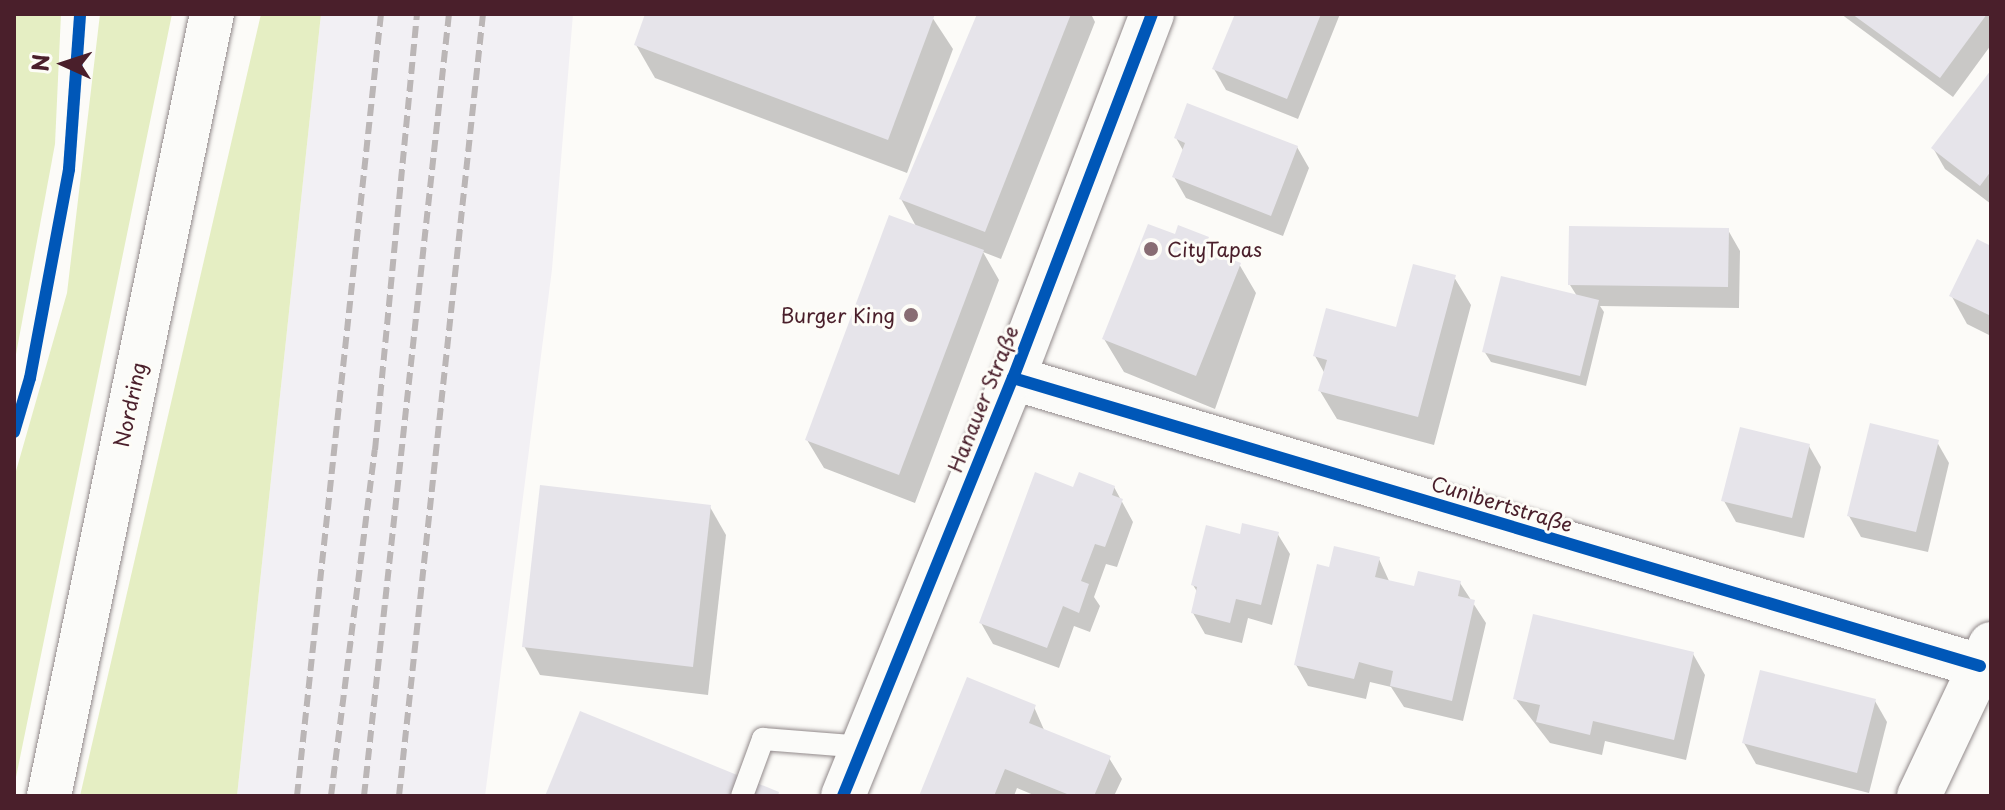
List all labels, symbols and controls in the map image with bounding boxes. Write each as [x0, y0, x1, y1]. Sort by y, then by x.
north arrow [24, 24, 104, 104]
text: N [23, 53, 56, 72]
place label: CityTapas [1167, 237, 1262, 261]
marker: CityTapas [1142, 240, 1160, 258]
place label: Burger King [781, 303, 895, 327]
marker: Burger King [902, 306, 920, 324]
street label: Hanauer Straße [942, 322, 1024, 476]
street label: Nordring [109, 360, 151, 450]
street label: Cunibertstraße [1428, 471, 1576, 537]

